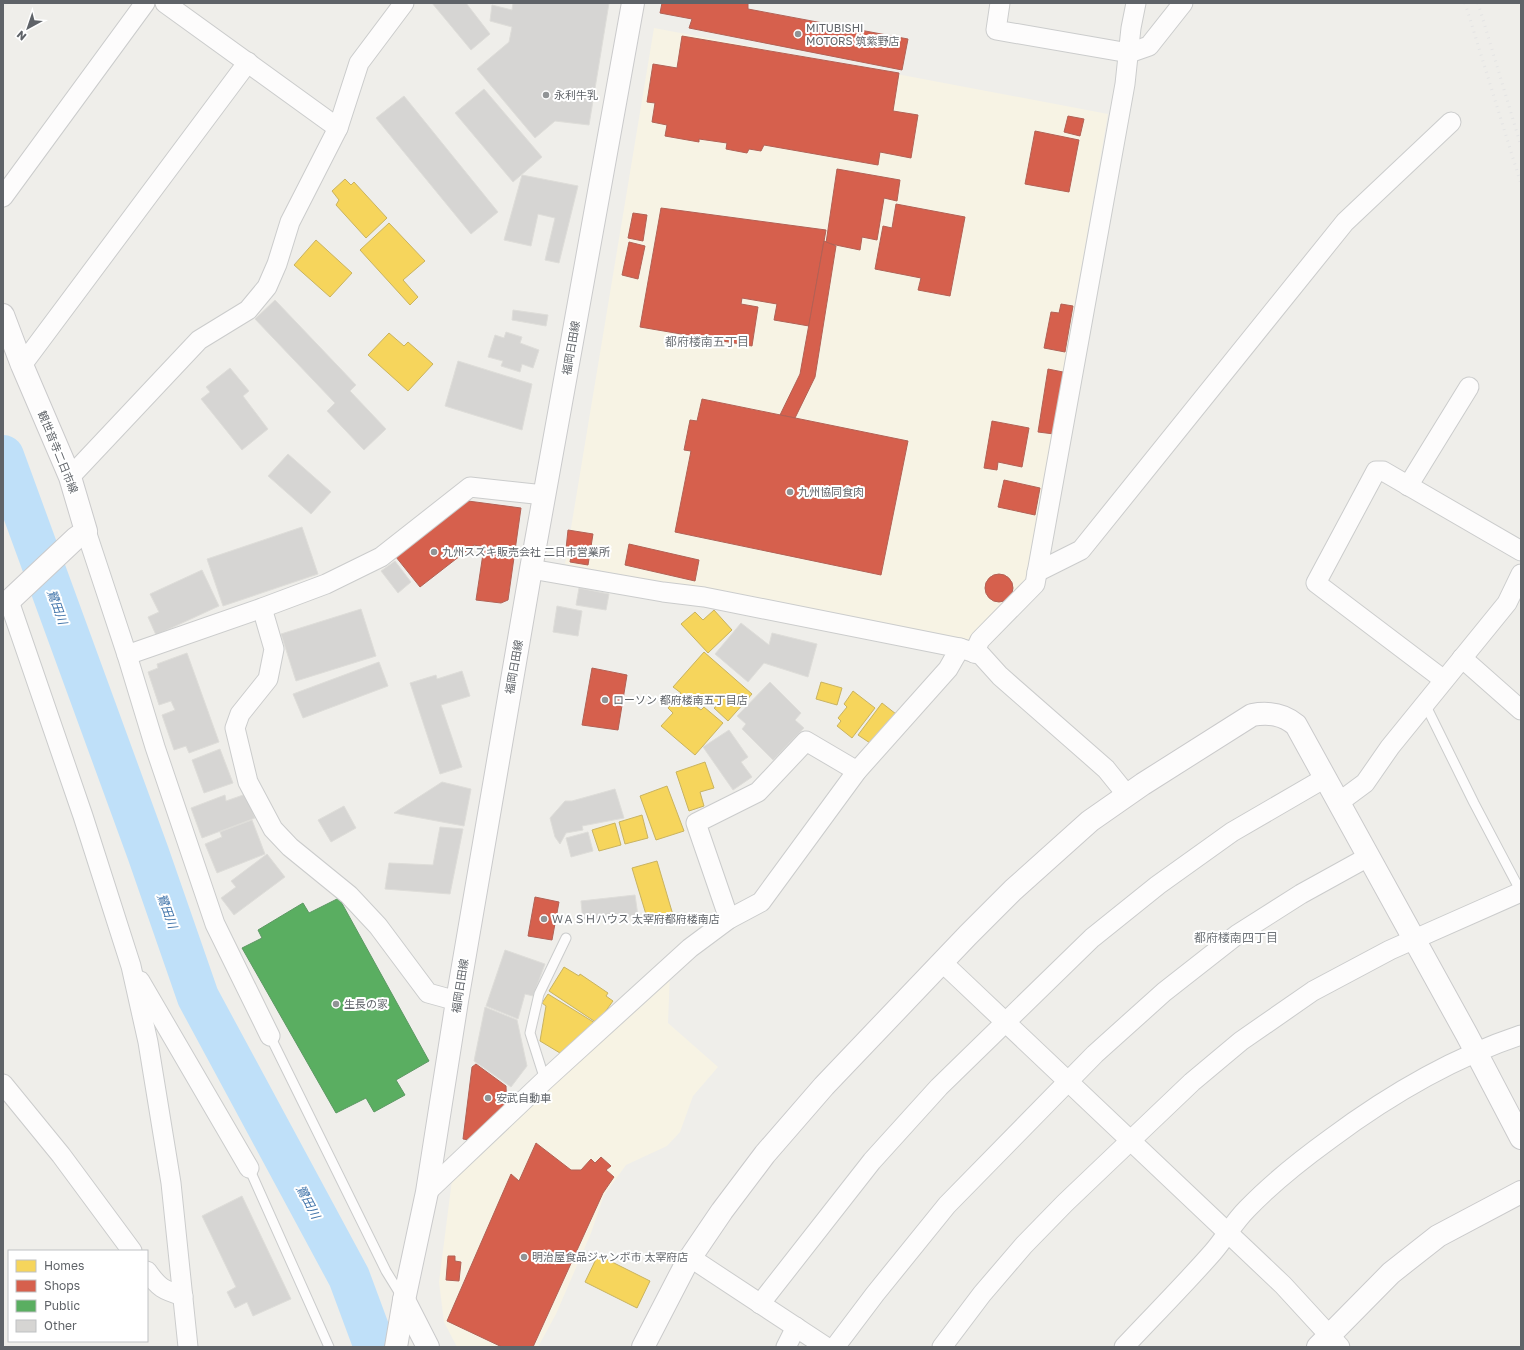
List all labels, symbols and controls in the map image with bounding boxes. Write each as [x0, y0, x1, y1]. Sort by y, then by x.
north arrow [8, 8, 48, 48]
place label: MITUBISHI MOTORS 筑紫野店 [806, 21, 899, 47]
text: N [14, 28, 29, 44]
marker: MITUBISHI MOTORS 筑紫野店 [793, 29, 803, 39]
place label: 永利牛乳 [554, 88, 598, 101]
marker: 永利牛乳 [541, 90, 551, 100]
street label: 福岡日田線 [559, 320, 582, 376]
district label: 都府楼南五丁目 [665, 334, 749, 349]
street label: 観世音寺二日市線 [36, 409, 81, 495]
place label: 九州協同食肉 [798, 485, 864, 498]
marker: 九州協同食肉 [785, 487, 795, 497]
place label: 九州スズキ販売会社 二日市営業所 [442, 545, 611, 558]
marker: 九州スズキ販売会社 二日市営業所 [429, 547, 439, 557]
water label: 鷺田川 [44, 587, 71, 628]
street label: 福岡日田線 [502, 639, 525, 695]
place label: ローソン 都府楼南五丁目店 [613, 693, 748, 706]
marker: ローソン 都府楼南五丁目店 [600, 695, 610, 705]
water label: 鷺田川 [154, 891, 181, 932]
place label: ＷＡＳＨハウス 太宰府都府楼南店 [552, 912, 720, 925]
marker: ＷＡＳＨハウス 太宰府都府楼南店 [539, 914, 549, 924]
district label: 都府楼南四丁目 [1194, 930, 1278, 945]
street label: 福岡日田線 [449, 958, 470, 1014]
place label: 生長の家 [344, 997, 388, 1010]
marker: 生長の家 [331, 999, 341, 1009]
place label: 安武自動車 [496, 1091, 551, 1104]
marker: 安武自動車 [483, 1093, 493, 1103]
water label: 鷺田川 [293, 1182, 324, 1223]
legend [8, 1250, 148, 1342]
place label: 明治屋食品ジャンボ市 太宰府店 [532, 1250, 688, 1263]
marker: 明治屋食品ジャンボ市 太宰府店 [519, 1252, 529, 1262]
text: Homes [44, 1258, 84, 1273]
text: Shops [44, 1278, 80, 1293]
text: Public [44, 1298, 81, 1313]
text: Other [44, 1318, 77, 1333]

